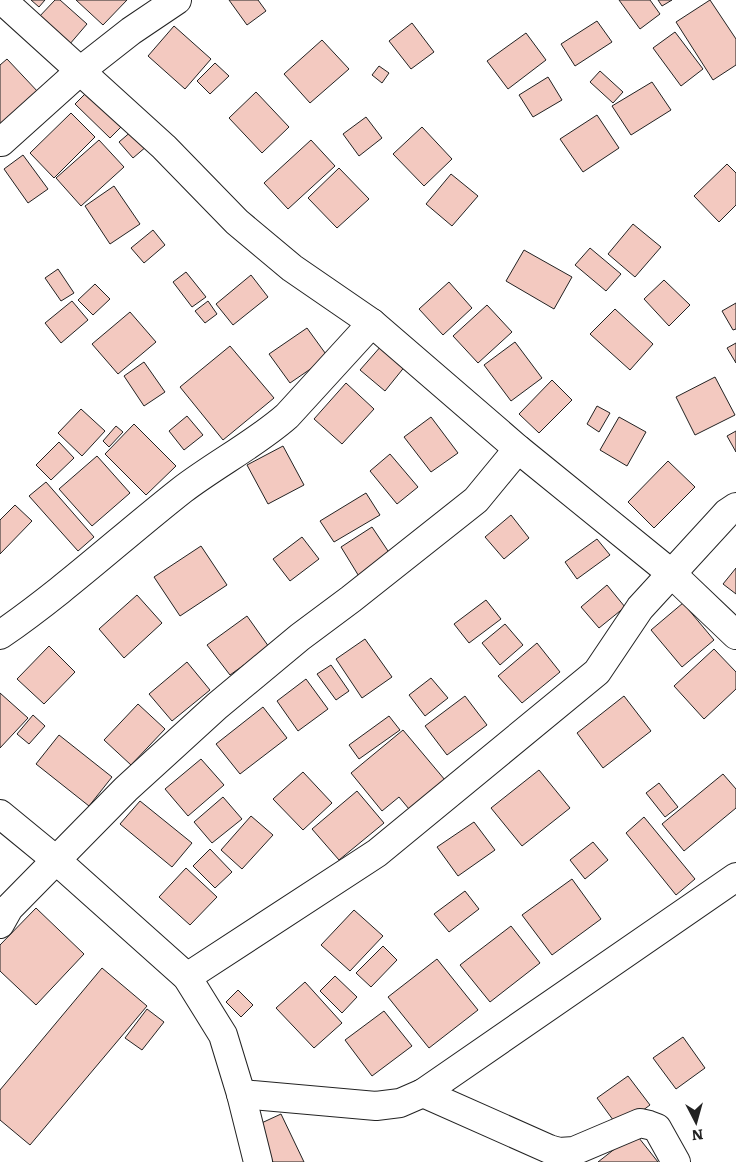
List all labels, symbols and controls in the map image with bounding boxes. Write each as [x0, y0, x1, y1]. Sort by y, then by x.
north arrow [671, 1097, 721, 1147]
text: N [690, 1125, 704, 1147]

